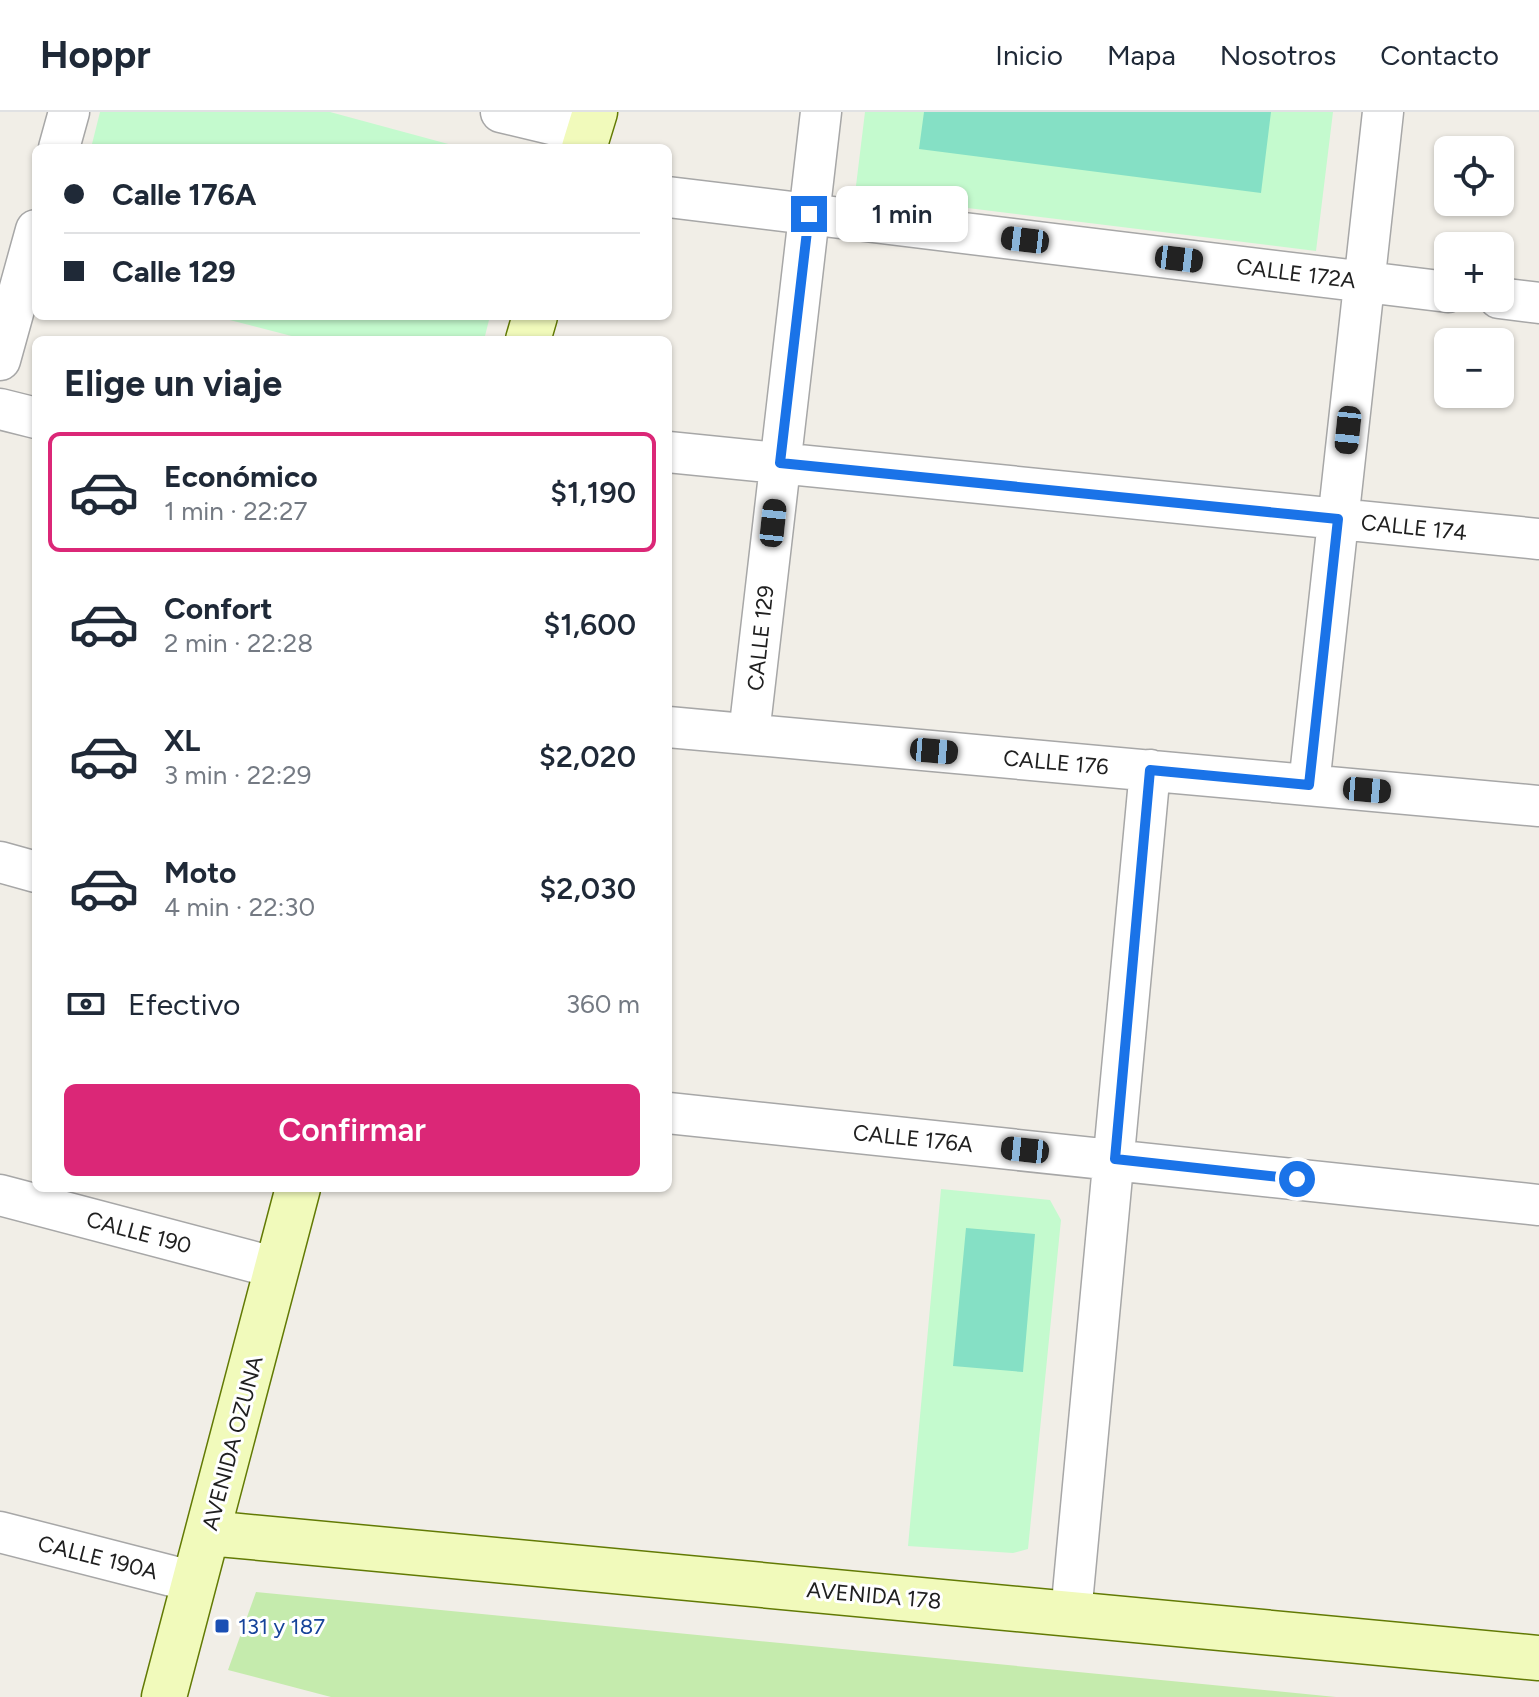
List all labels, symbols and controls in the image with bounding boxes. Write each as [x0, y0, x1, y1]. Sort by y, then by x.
text: Hoppr [40, 32, 151, 78]
text: Inicio [995, 38, 1063, 72]
text: Mapa [1107, 38, 1176, 72]
text: Nosotros [1220, 38, 1336, 72]
text: Contacto [1380, 38, 1499, 72]
map controls [1434, 136, 1514, 408]
button: locate [1434, 136, 1514, 216]
text: Calle 176A [112, 176, 256, 213]
callout: 1 min [837, 186, 969, 242]
route end [791, 196, 827, 232]
text: 1 min [872, 198, 932, 230]
car [1000, 225, 1050, 255]
button: + [1434, 232, 1514, 312]
car [1154, 244, 1204, 274]
text: Calle 129 [112, 253, 236, 290]
street label: CALLE 172A [1235, 253, 1357, 294]
button: − [1434, 328, 1514, 408]
text: Elige un viaje [64, 362, 282, 405]
car [1334, 405, 1362, 455]
icon: car [68, 456, 140, 528]
text: Económico [164, 458, 318, 495]
text: $1,190 [550, 474, 636, 511]
text: 1 min · 22:27 [164, 495, 307, 527]
car [759, 498, 787, 548]
street label: CALLE 174 [1359, 508, 1468, 546]
street label: CALLE 129 [742, 584, 779, 692]
icon: car [68, 588, 140, 660]
text: Confort [164, 590, 273, 627]
text: $1,600 [543, 606, 636, 643]
text: 2 min · 22:28 [164, 627, 313, 659]
icon: car [68, 720, 140, 792]
text: XL [164, 722, 200, 759]
car [909, 737, 959, 765]
text: $2,020 [539, 738, 636, 775]
street label: CALLE 176 [1002, 744, 1110, 781]
text: 3 min · 22:29 [164, 759, 312, 791]
car [1342, 776, 1392, 804]
icon: car [68, 852, 140, 924]
text: Moto [164, 854, 236, 891]
text: $2,030 [540, 870, 636, 907]
text: 4 min · 22:30 [164, 891, 315, 923]
icon: cash [64, 982, 108, 1026]
text: Efectivo [128, 986, 240, 1023]
text: 360 m [566, 988, 640, 1020]
button: Confirmar [64, 1084, 640, 1176]
street label: CALLE 176A [852, 1119, 974, 1158]
car [1000, 1136, 1050, 1164]
route start [1279, 1161, 1315, 1197]
street label: CALLE 190 [83, 1206, 194, 1259]
street label: AVENIDA OZUNA [196, 1353, 269, 1533]
street label: CALLE 190A [35, 1530, 161, 1585]
street label: AVENIDA 178 [805, 1576, 942, 1615]
place label: 131 y 187 [238, 1613, 325, 1640]
marker: 131 y 187 [213, 1617, 231, 1635]

